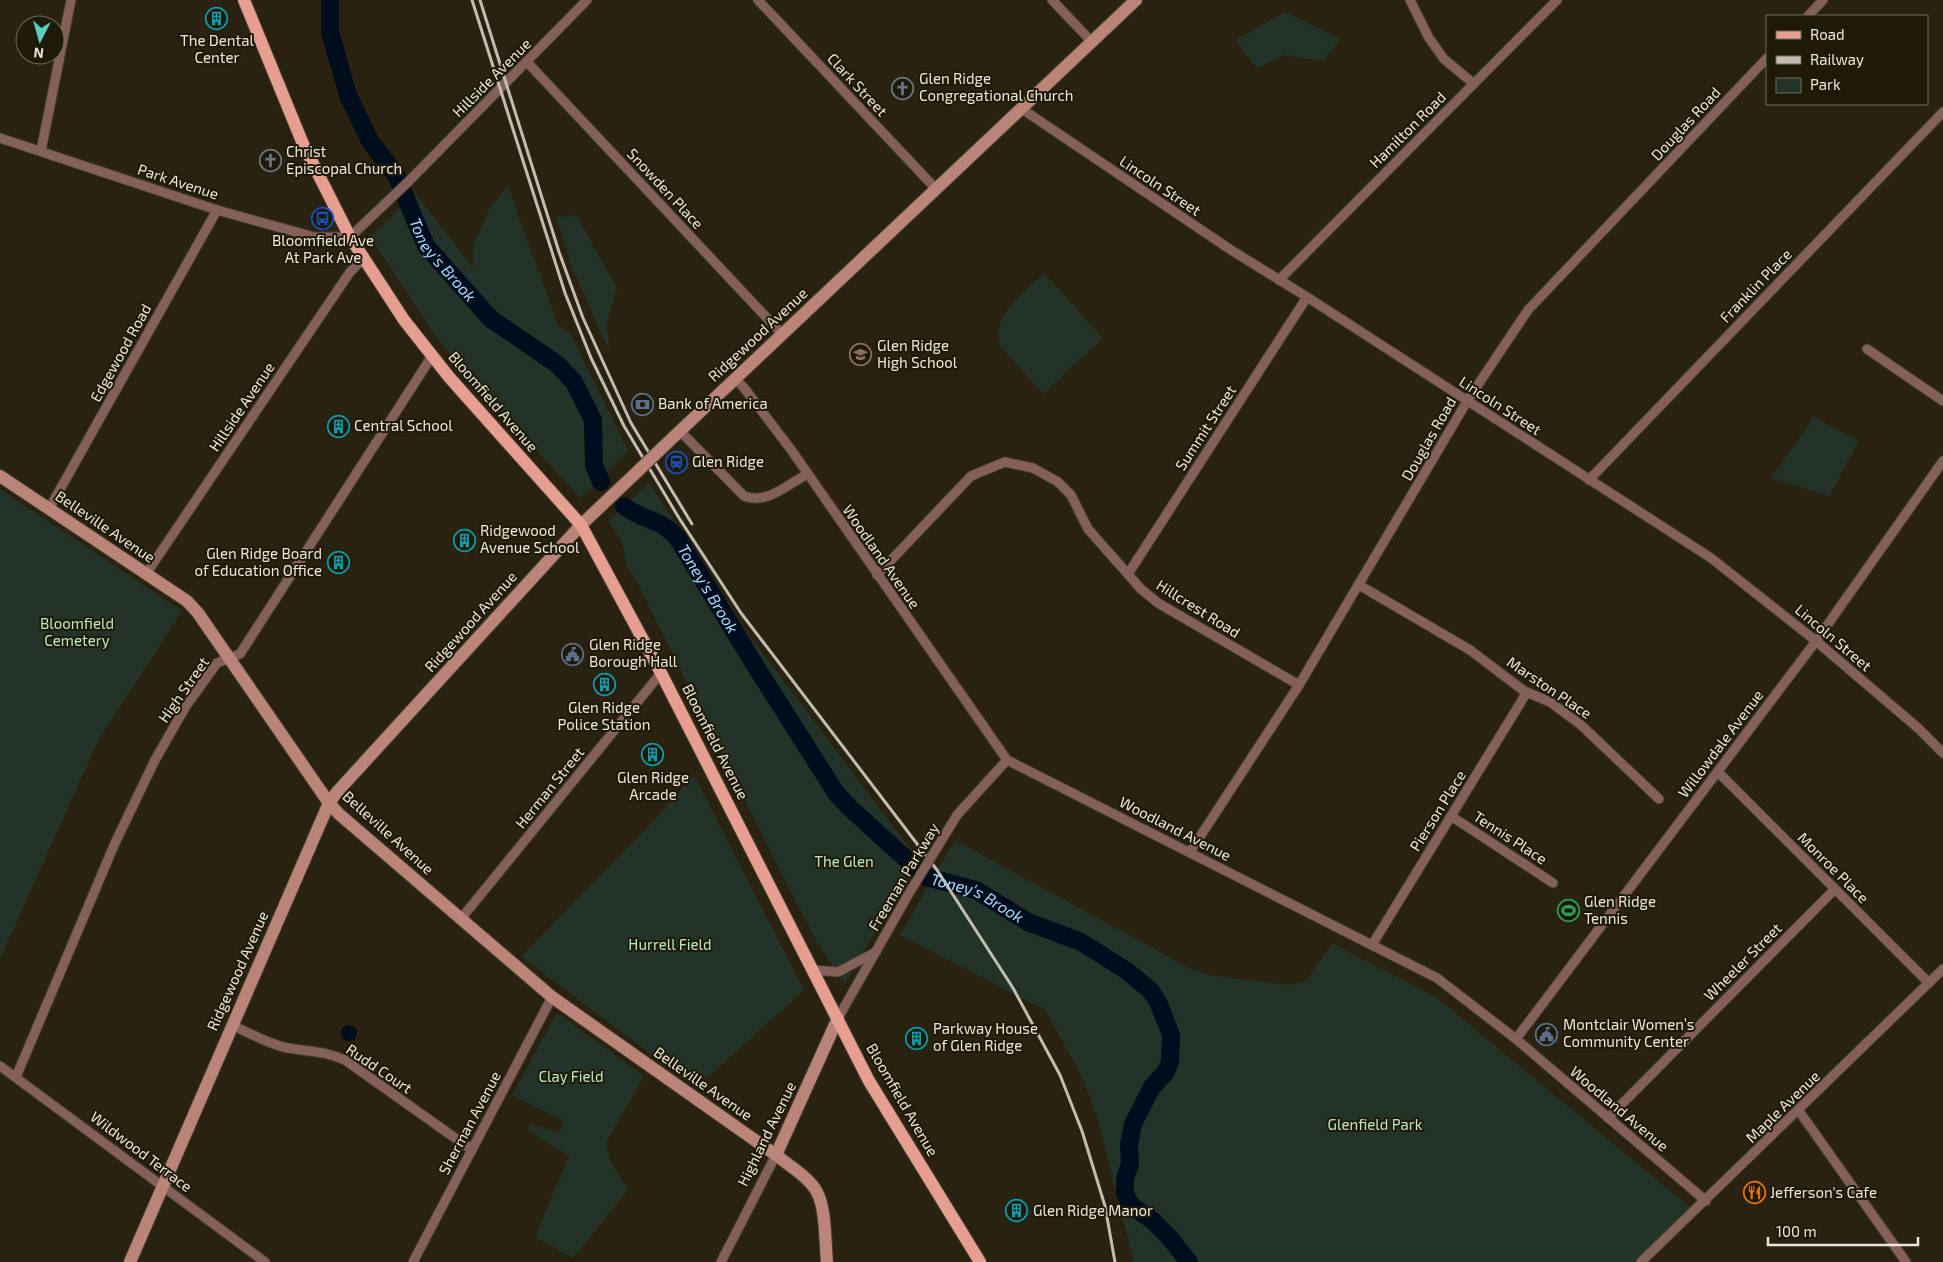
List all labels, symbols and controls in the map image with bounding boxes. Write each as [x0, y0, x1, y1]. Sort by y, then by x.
building icon: The Dental Center [205, 6, 229, 30]
north arrow [15, 15, 65, 65]
legend [1766, 15, 1928, 105]
text: Road [1810, 25, 1845, 43]
place label: The Dental Center [180, 31, 255, 66]
street label: Hillside Avenue [448, 34, 534, 120]
text: N [33, 44, 45, 62]
street label: Clark Street [824, 49, 892, 120]
text: Railway [1810, 50, 1864, 68]
place label: Glen Ridge Congregational Church [919, 69, 1074, 104]
text: Park [1810, 75, 1841, 93]
church icon: Glen Ridge Congregational Church [891, 76, 915, 100]
street label: Douglas Road [1647, 83, 1724, 164]
street label: Hamilton Road [1365, 87, 1449, 171]
place label: Christ Episcopal Church [286, 142, 402, 177]
street label: Snowden Place [624, 144, 708, 232]
church icon: Christ Episcopal Church [258, 149, 282, 173]
street label: Lincoln Street [1117, 151, 1205, 219]
street label: Park Avenue [136, 160, 221, 203]
bus stop icon: Bloomfield Ave At Park Ave [311, 206, 335, 230]
water label: Toney's Brook [406, 215, 481, 305]
place label: Bloomfield Ave At Park Ave [272, 231, 374, 266]
street label: Franklin Place [1716, 245, 1795, 326]
street label: Ridgewood Avenue [704, 284, 811, 385]
street label: Edgewood Road [86, 300, 154, 405]
place label: Glen Ridge High School [877, 336, 958, 371]
school or university icon: Glen Ridge High School [849, 343, 873, 367]
street label: Bloomfield Avenue [445, 347, 542, 455]
street label: Hillside Avenue [205, 358, 278, 455]
street label: Lincoln Street [1456, 372, 1545, 438]
street label: Summit Street [1171, 381, 1239, 473]
bank icon: Bank of America [630, 392, 654, 416]
street label: Douglas Road [1397, 393, 1459, 484]
place label: Bank of America [658, 394, 768, 412]
building icon: Central School [326, 414, 350, 438]
place label: Central School [354, 416, 453, 434]
station icon: Glen Ridge [664, 450, 688, 474]
place label: Glen Ridge [692, 452, 764, 470]
street label: Belleville Avenue [52, 486, 159, 566]
street label: Woodland Avenue [839, 501, 924, 612]
place label: Ridgewood Avenue School [480, 521, 580, 556]
building icon: Ridgewood Avenue School [452, 528, 476, 552]
water label: Toney's Brook [674, 540, 743, 636]
place label: Glen Ridge Board of Education Office [194, 544, 322, 579]
building icon: Glen Ridge Board of Education Office [326, 551, 350, 575]
street label: Ridgewood Avenue [420, 567, 520, 675]
street label: Hillcrest Road [1153, 575, 1244, 641]
street label: Lincoln Street [1792, 600, 1876, 675]
park label: Bloomfield Cemetery [40, 614, 114, 649]
place label: Glen Ridge Borough Hall [589, 635, 678, 670]
public building icon: Glen Ridge Borough Hall [561, 642, 585, 666]
street label: Marston Place [1504, 652, 1595, 722]
street label: High Street [154, 653, 212, 726]
building icon: Glen Ridge Police Station [592, 673, 616, 697]
street label: Bloomfield Avenue [679, 681, 753, 802]
street label: Willowdale Avenue [1674, 686, 1767, 801]
place label: Glen Ridge Police Station [557, 698, 651, 733]
street label: Herman Street [511, 743, 588, 832]
building icon: Glen Ridge Arcade [641, 743, 665, 767]
street label: Pierson Place [1405, 767, 1469, 854]
place label: Glen Ridge Arcade [617, 768, 689, 803]
street label: Belleville Avenue [339, 787, 438, 878]
street label: Woodland Avenue [1117, 792, 1234, 864]
street label: Tennis Place [1470, 807, 1551, 868]
street label: Freeman Parkway [864, 819, 942, 934]
street label: Monroe Place [1794, 828, 1873, 907]
park label: The Glen [814, 852, 874, 870]
water label: Toney's Brook [929, 869, 1027, 926]
place label: Glen Ridge Tennis [1584, 892, 1656, 927]
sports icon: Glen Ridge Tennis [1556, 899, 1580, 923]
street label: Ridgewood Avenue [203, 908, 272, 1033]
street label: Wheeler Street [1700, 919, 1785, 1004]
park label: Hurrell Field [628, 935, 712, 953]
place label: Montclair Women’s Community Center [1563, 1015, 1694, 1050]
place label: Parkway House of Glen Ridge [933, 1019, 1038, 1054]
public building icon: Montclair Women’s Community Center [1535, 1022, 1559, 1046]
building icon: Parkway House of Glen Ridge [905, 1026, 929, 1050]
street label: Rudd Court [343, 1040, 416, 1097]
street label: Bloomfield Avenue [863, 1040, 943, 1159]
street label: Belleville Avenue [651, 1042, 756, 1124]
street label: Woodland Avenue [1567, 1062, 1672, 1155]
park label: Clay Field [538, 1067, 604, 1085]
street label: Maple Avenue [1742, 1067, 1823, 1146]
street label: Sherman Avenue [434, 1068, 504, 1177]
street label: Highland Avenue [733, 1078, 799, 1189]
street label: Wildwood Terrace [87, 1107, 196, 1195]
park label: Glenfield Park [1328, 1115, 1423, 1133]
restaurant icon: Jefferson's Cafe [1742, 1181, 1766, 1205]
place label: Jefferson's Cafe [1770, 1183, 1877, 1201]
building icon: Glen Ridge Manor [1005, 1199, 1029, 1223]
place label: Glen Ridge Manor [1033, 1201, 1153, 1219]
scale bar [1768, 1214, 1918, 1246]
text: 100 m [1776, 1222, 1817, 1240]

